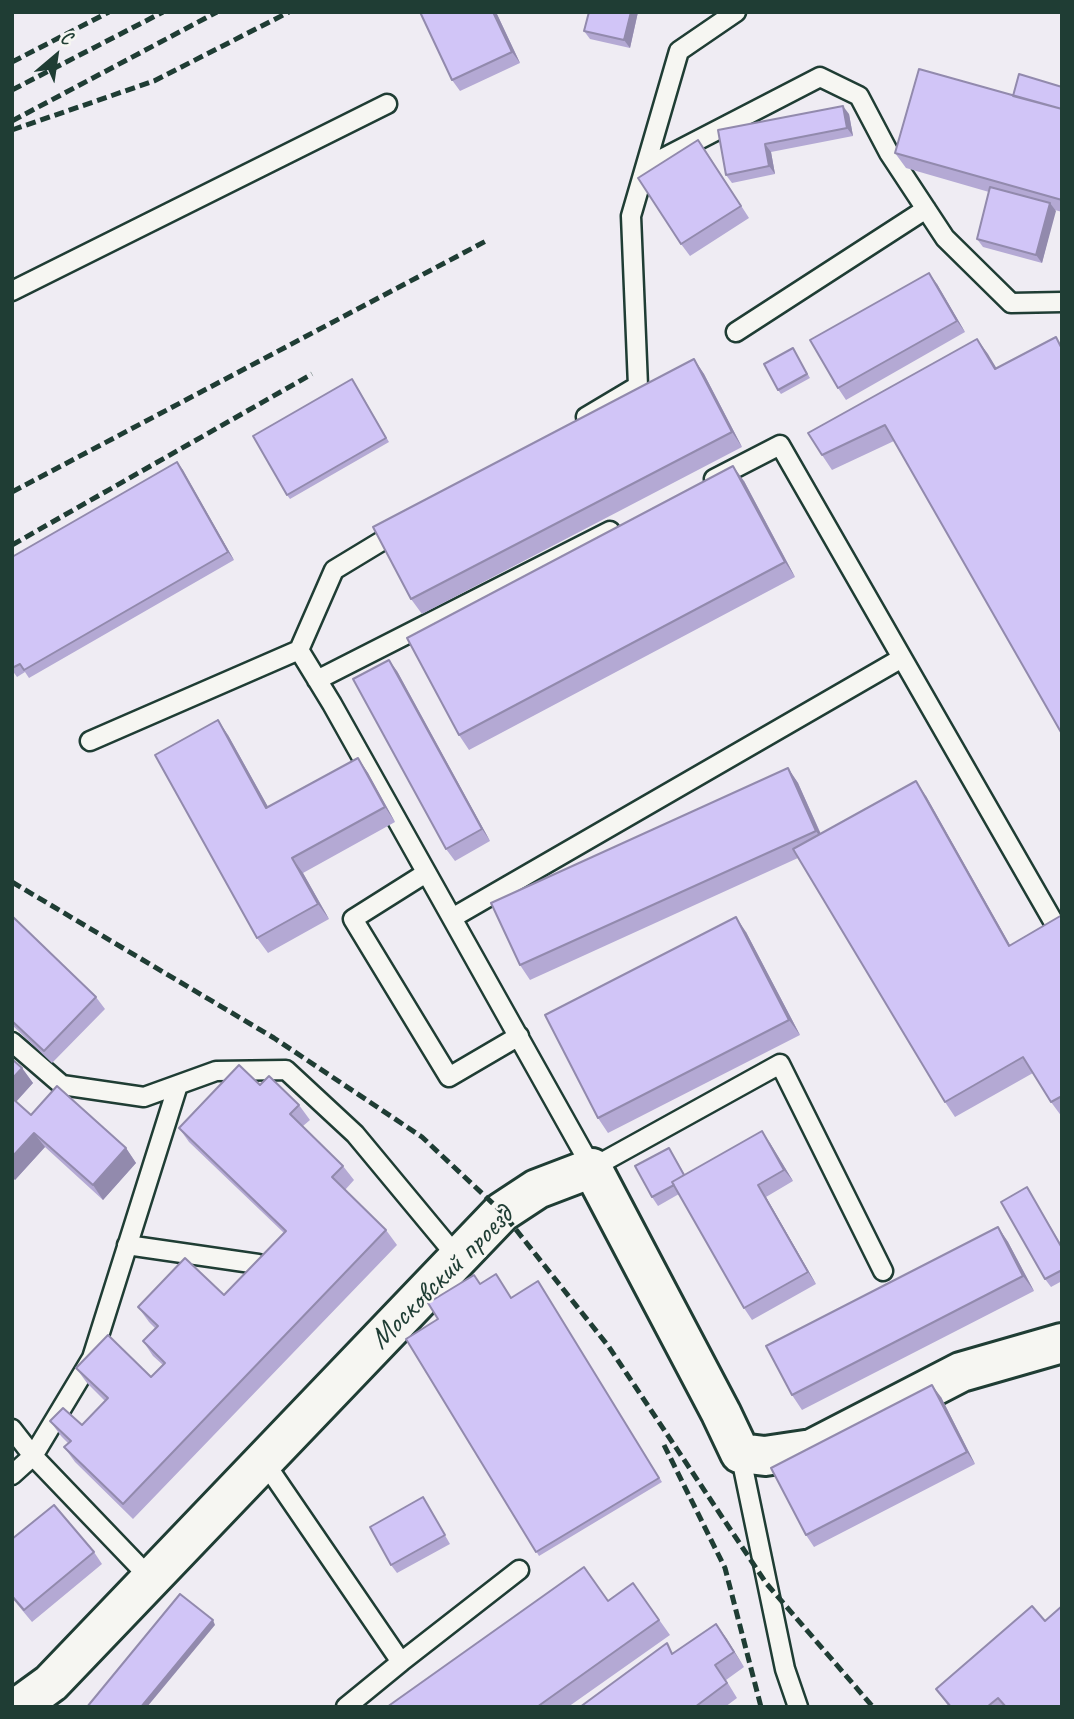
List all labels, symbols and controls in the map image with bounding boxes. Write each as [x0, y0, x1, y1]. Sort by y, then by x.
north arrow [21, 21, 91, 91]
text: С [56, 25, 76, 50]
street label: Московский проезд [363, 1199, 521, 1357]

